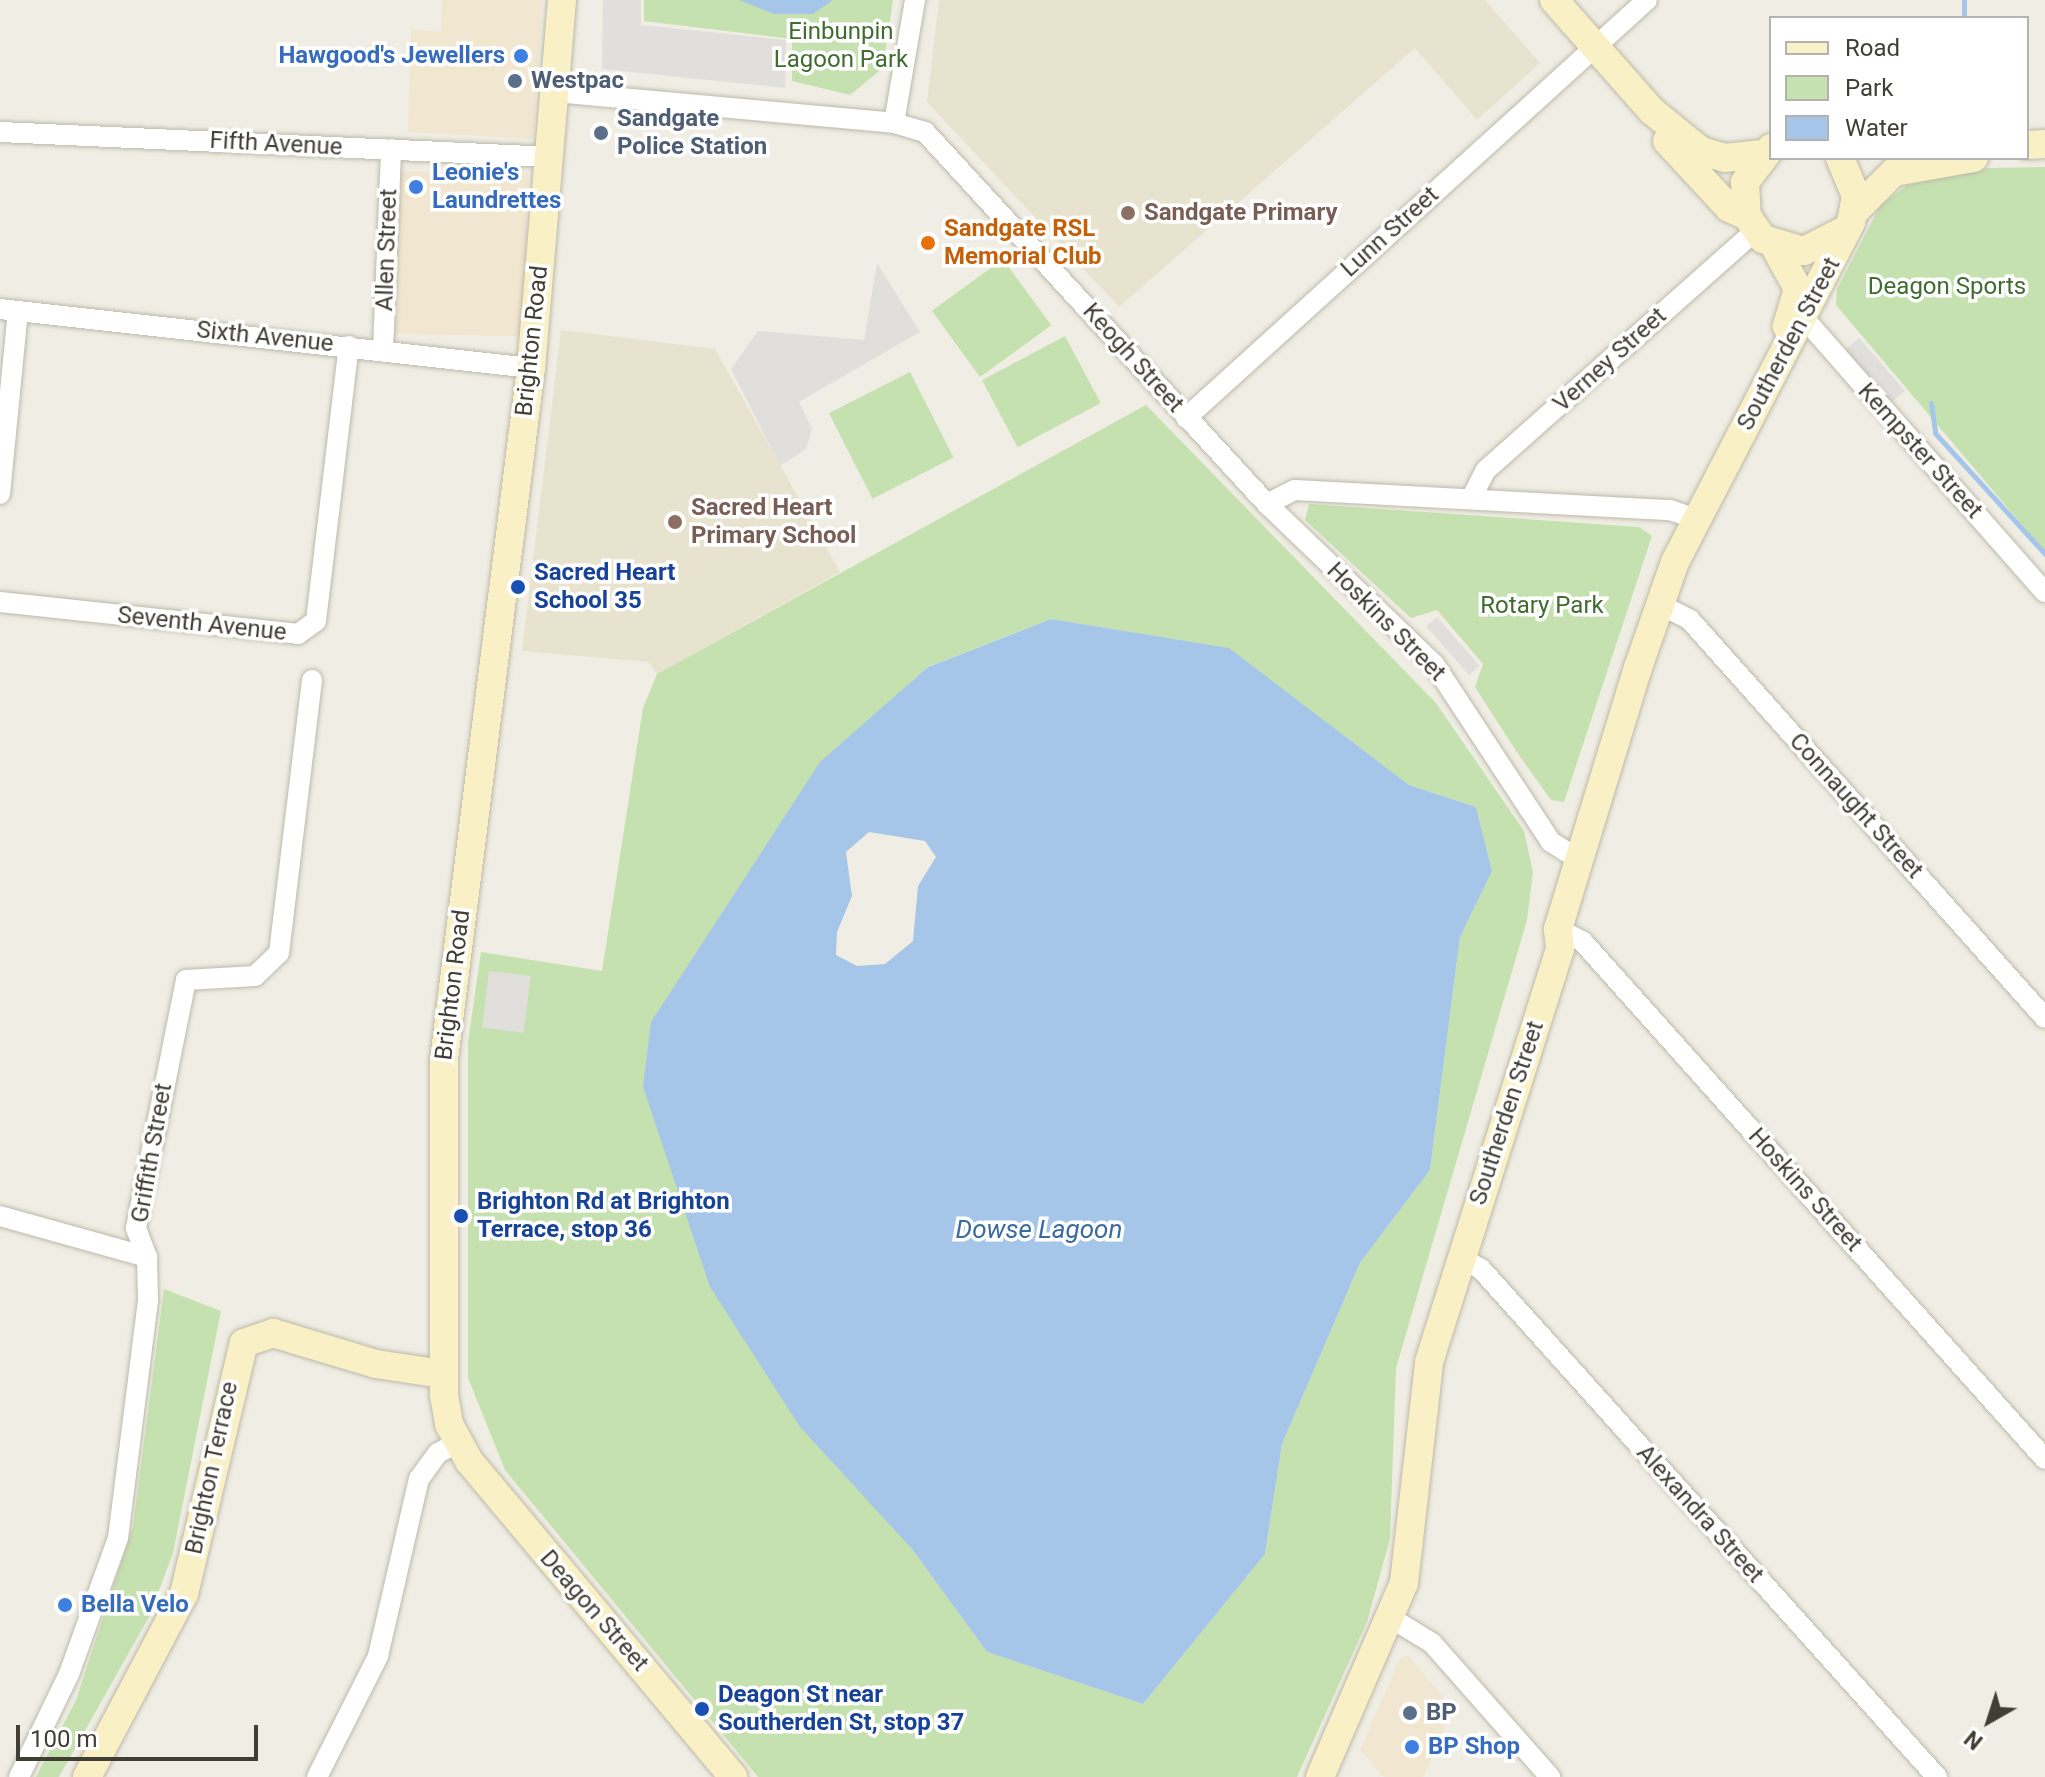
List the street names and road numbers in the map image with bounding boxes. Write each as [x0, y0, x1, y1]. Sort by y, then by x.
street label: Fifth Avenue [209, 126, 343, 162]
street label: Lunn Street [1335, 181, 1445, 283]
street label: Allen Street [370, 188, 404, 312]
street label: Southerden Street [1731, 253, 1847, 435]
street label: Brighton Road [510, 264, 554, 418]
street label: Keogh Street [1076, 297, 1190, 419]
street label: Verney Street [1548, 302, 1672, 418]
street label: Sixth Avenue [195, 315, 335, 359]
street label: Kempster Street [1852, 377, 1988, 525]
street label: Hoskins Street [1321, 557, 1451, 687]
street label: Seventh Avenue [116, 601, 288, 647]
street label: Connaught Street [1783, 727, 1929, 885]
street label: Brighton Road [429, 908, 477, 1062]
street label: Southerden Street [1464, 1017, 1550, 1209]
street label: Griffith Street [126, 1081, 178, 1225]
street label: Hoskins Street [1742, 1122, 1868, 1258]
street label: Brighton Terrace [180, 1379, 244, 1557]
street label: Alexandra Street [1630, 1439, 1770, 1589]
street label: Deagon Street [534, 1544, 654, 1678]

